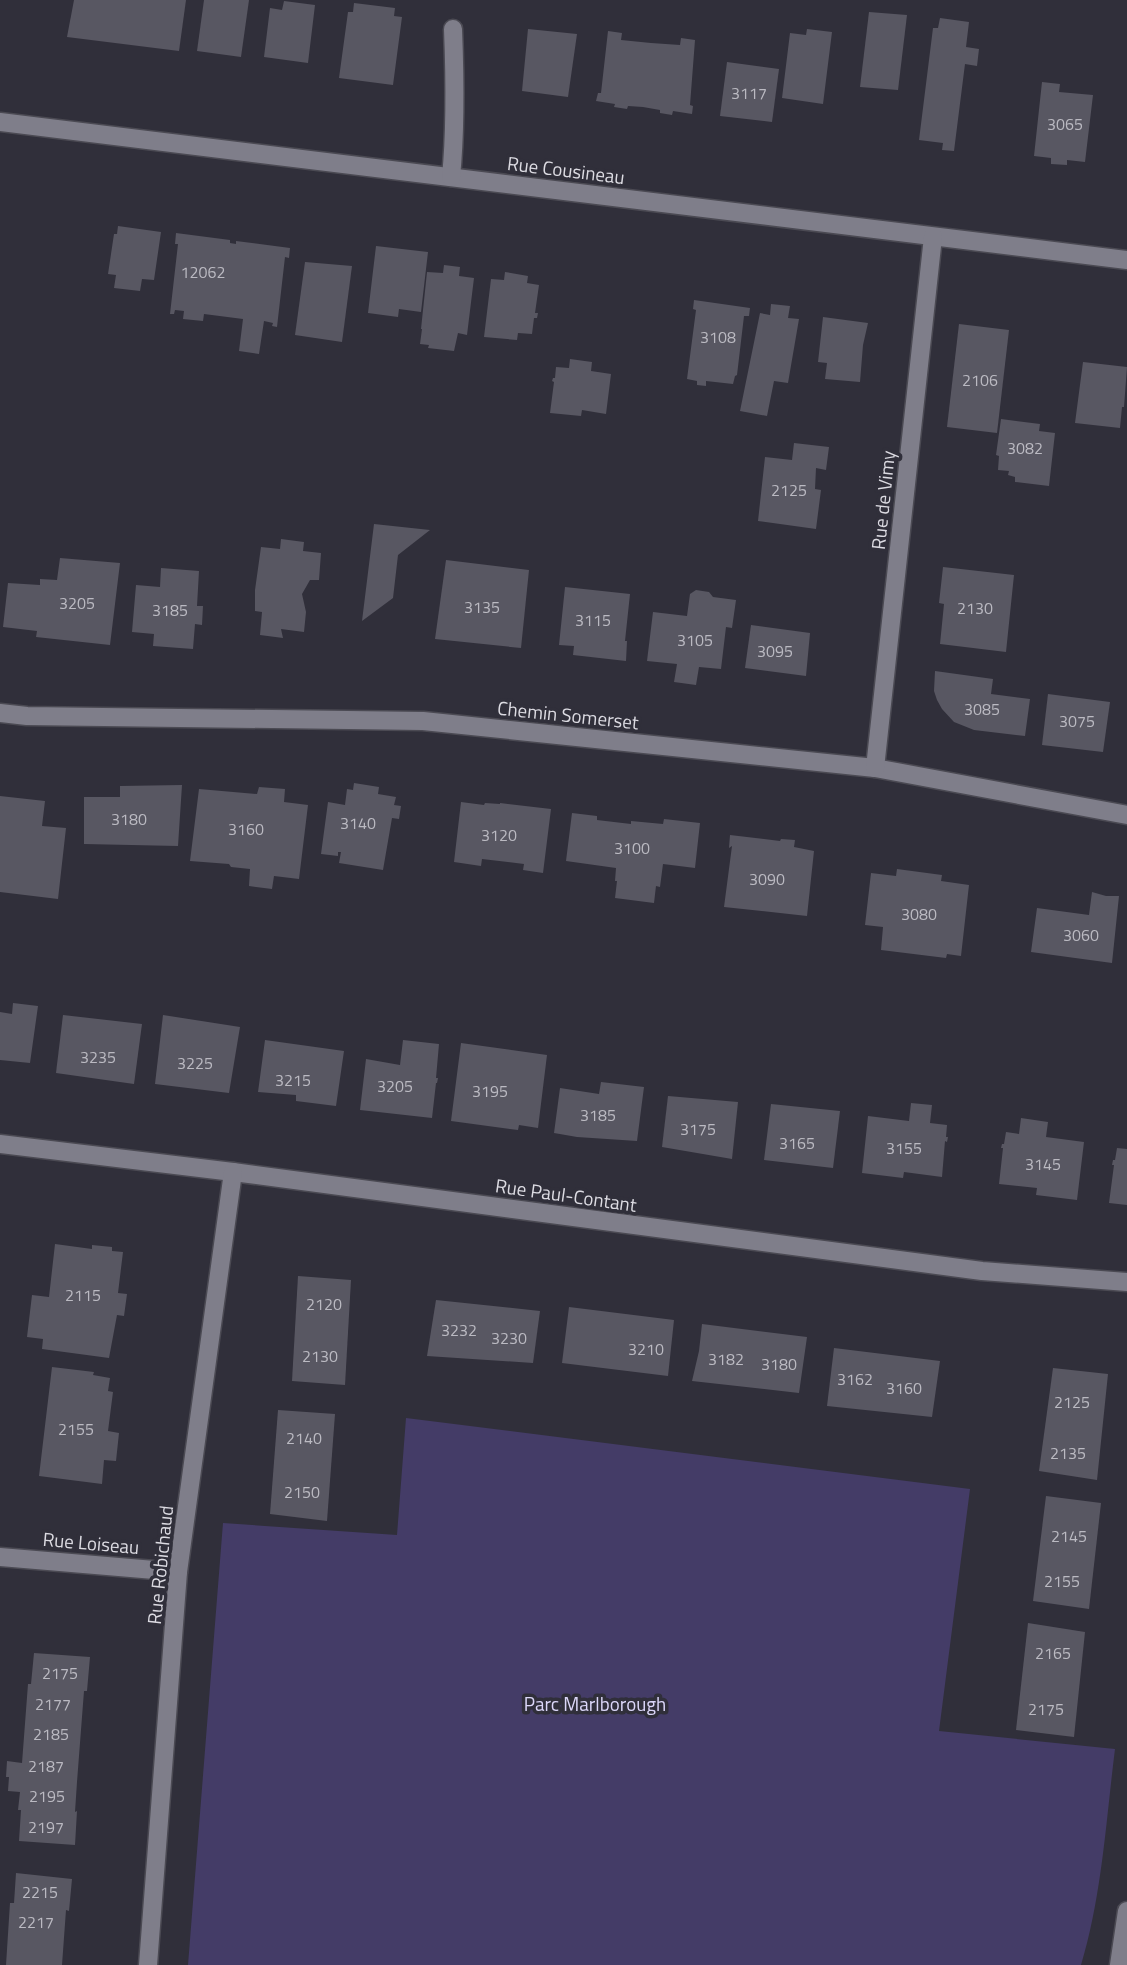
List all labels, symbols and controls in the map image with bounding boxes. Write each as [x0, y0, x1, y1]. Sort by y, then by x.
house number: 3117 [731, 81, 767, 105]
house number: 3065 [1047, 112, 1083, 136]
street label: Rue Cousineau [506, 148, 626, 191]
house number: 12062 [181, 260, 225, 284]
house number: 3108 [700, 325, 736, 349]
house number: 2106 [962, 368, 998, 392]
house number: 3082 [1007, 436, 1043, 460]
street label: Rue de Vimy [863, 449, 902, 551]
house number: 2125 [771, 478, 807, 502]
house number: 3205 [59, 591, 95, 615]
house number: 3135 [464, 595, 500, 619]
house number: 2130 [957, 596, 993, 620]
house number: 3185 [152, 598, 188, 622]
house number: 3115 [575, 608, 611, 632]
house number: 3105 [677, 628, 713, 652]
house number: 3095 [757, 639, 793, 663]
street label: Chemin Somerset [496, 693, 640, 736]
house number: 3085 [964, 697, 1000, 721]
house number: 3075 [1059, 709, 1095, 733]
house number: 3180 [111, 807, 147, 831]
house number: 3140 [340, 811, 376, 835]
house number: 3160 [228, 817, 264, 841]
house number: 3120 [481, 823, 517, 847]
house number: 3100 [614, 836, 650, 860]
house number: 3090 [749, 867, 785, 891]
house number: 3080 [901, 902, 937, 926]
house number: 3060 [1063, 923, 1099, 947]
house number: 3235 [80, 1045, 116, 1069]
house number: 3225 [177, 1051, 213, 1075]
house number: 3215 [275, 1068, 311, 1092]
house number: 3205 [377, 1074, 413, 1098]
house number: 3195 [472, 1079, 508, 1103]
house number: 3185 [580, 1103, 616, 1127]
house number: 3175 [680, 1117, 716, 1141]
house number: 3165 [779, 1131, 815, 1155]
house number: 3155 [886, 1136, 922, 1160]
house number: 3145 [1025, 1152, 1061, 1176]
street label: Rue Paul-Contant [494, 1170, 639, 1219]
house number: 2115 [65, 1283, 101, 1307]
house number: 2120 [306, 1292, 342, 1316]
house number: 3232 [441, 1318, 477, 1342]
house number: 3230 [491, 1326, 527, 1350]
house number: 3210 [628, 1337, 664, 1361]
house number: 2130 [302, 1344, 338, 1368]
house number: 3182 [708, 1347, 744, 1371]
house number: 3180 [761, 1352, 797, 1376]
house number: 3162 [837, 1367, 873, 1391]
house number: 3160 [886, 1376, 922, 1400]
house number: 2125 [1054, 1390, 1090, 1414]
house number: 2155 [58, 1417, 94, 1441]
house number: 2140 [286, 1426, 322, 1450]
house number: 2135 [1050, 1441, 1086, 1465]
house number: 2150 [284, 1480, 320, 1504]
street label: Rue Robichaud [139, 1504, 180, 1626]
street label: Rue Loiseau [42, 1524, 140, 1561]
house number: 2145 [1051, 1524, 1087, 1548]
house number: 2155 [1044, 1569, 1080, 1593]
house number: 2165 [1035, 1641, 1071, 1665]
house number: 2175 [42, 1661, 78, 1685]
park label: Parc Marlborough [524, 1689, 666, 1718]
house number: 2177 [35, 1692, 71, 1716]
house number: 2175 [1028, 1697, 1064, 1721]
house number: 2185 [33, 1722, 69, 1746]
house number: 2187 [28, 1754, 64, 1778]
house number: 2195 [29, 1784, 65, 1808]
house number: 2197 [28, 1815, 64, 1839]
house number: 2215 [22, 1880, 58, 1904]
house number: 2217 [18, 1910, 54, 1934]

